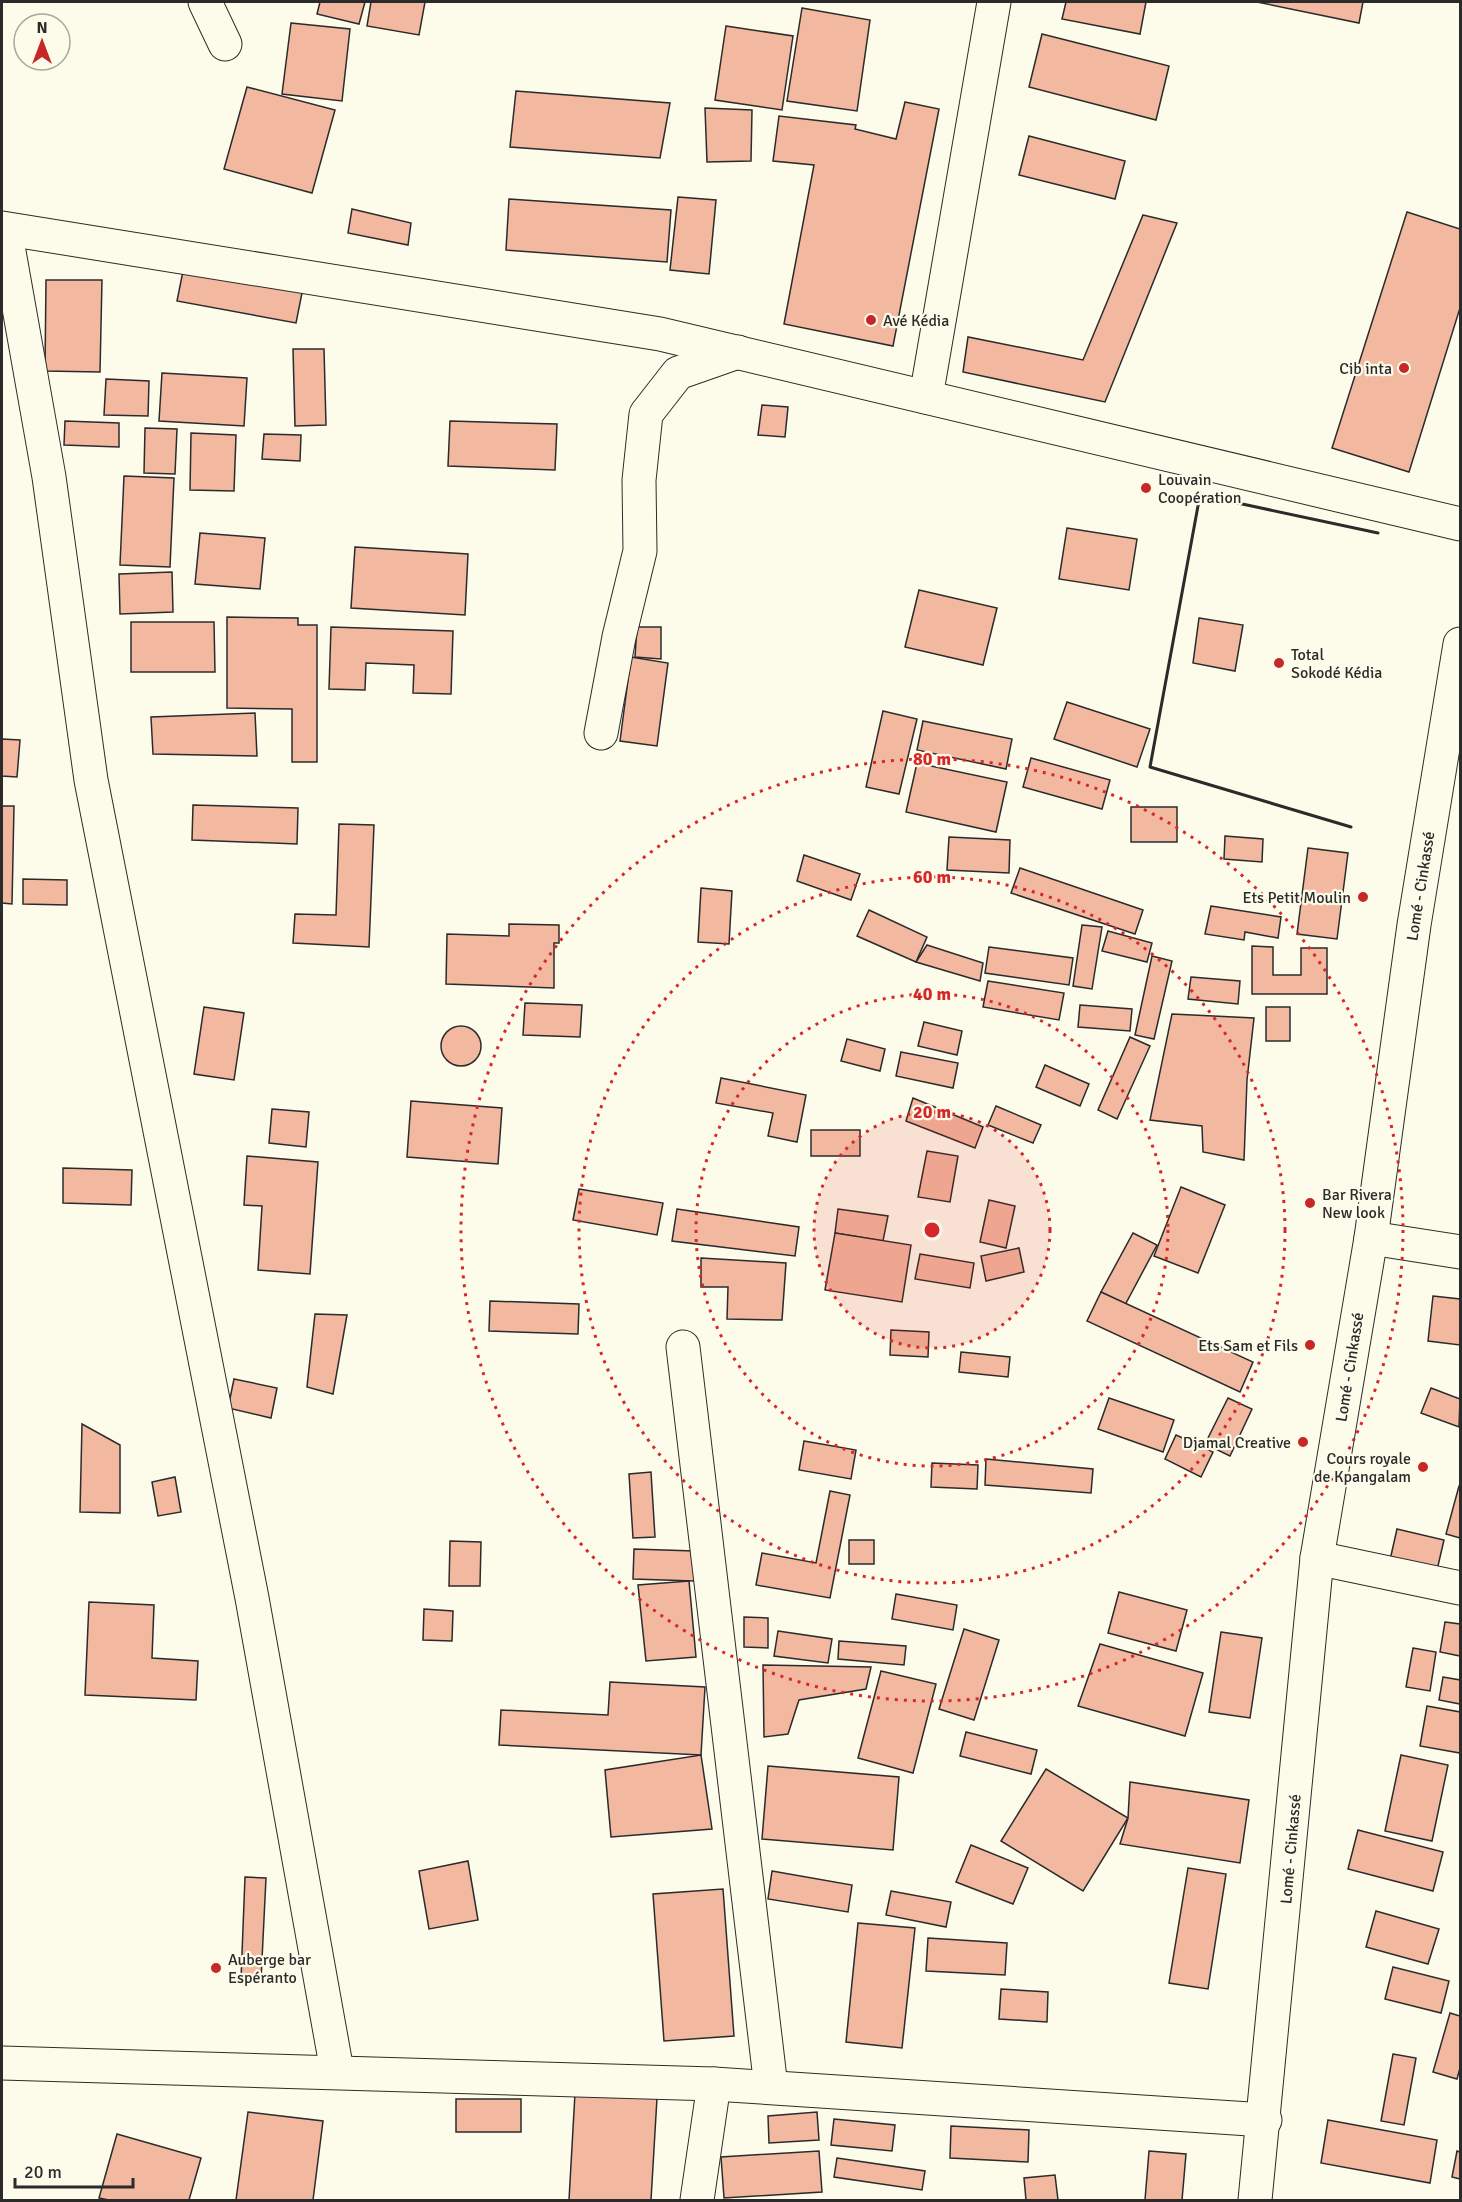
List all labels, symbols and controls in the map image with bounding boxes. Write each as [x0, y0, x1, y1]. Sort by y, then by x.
north arrow [12, 12, 72, 72]
text: N [36, 18, 48, 38]
place label: Avé Kédia [883, 311, 949, 331]
marker: Avé Kédia [864, 313, 878, 327]
place label: Cib inta [1339, 359, 1392, 379]
marker: Cib inta [1397, 361, 1411, 375]
place label: Louvain Coopération [1158, 470, 1242, 508]
marker: Louvain Coopération [1139, 481, 1153, 495]
place label: Total Sokodé Kédia [1291, 645, 1382, 683]
marker: Total Sokodé Kédia [1272, 656, 1286, 670]
text: 80 m [913, 748, 951, 770]
street label: Lomé - Cinkassé [1402, 830, 1440, 942]
text: 60 m [913, 866, 951, 888]
place label: Ets Petit Moulin [1243, 888, 1351, 908]
marker: Ets Petit Moulin [1356, 890, 1370, 904]
text: 40 m [913, 983, 951, 1005]
text: 20 m [913, 1101, 951, 1123]
place label: Bar Rivera New look [1322, 1185, 1392, 1223]
marker: Bar Rivera New look [1303, 1196, 1317, 1210]
centre of rings [922, 1220, 942, 1240]
street label: Lomé - Cinkassé [1331, 1311, 1369, 1423]
place label: Ets Sam et Fils [1198, 1336, 1298, 1356]
marker: Ets Sam et Fils [1303, 1338, 1317, 1352]
place label: Djamal Creative [1183, 1433, 1291, 1453]
marker: Djamal Creative [1296, 1435, 1310, 1449]
place label: Cours royale de Kpangalam [1314, 1449, 1411, 1487]
marker: Cours royale de Kpangalam [1416, 1460, 1430, 1474]
street label: Lomé - Cinkassé [1276, 1793, 1306, 1905]
place label: Auberge bar Espéranto [228, 1950, 311, 1988]
marker: Auberge bar Espéranto [209, 1961, 223, 1975]
scale bar [15, 2151, 134, 2189]
text: 20 m [24, 2161, 62, 2183]

